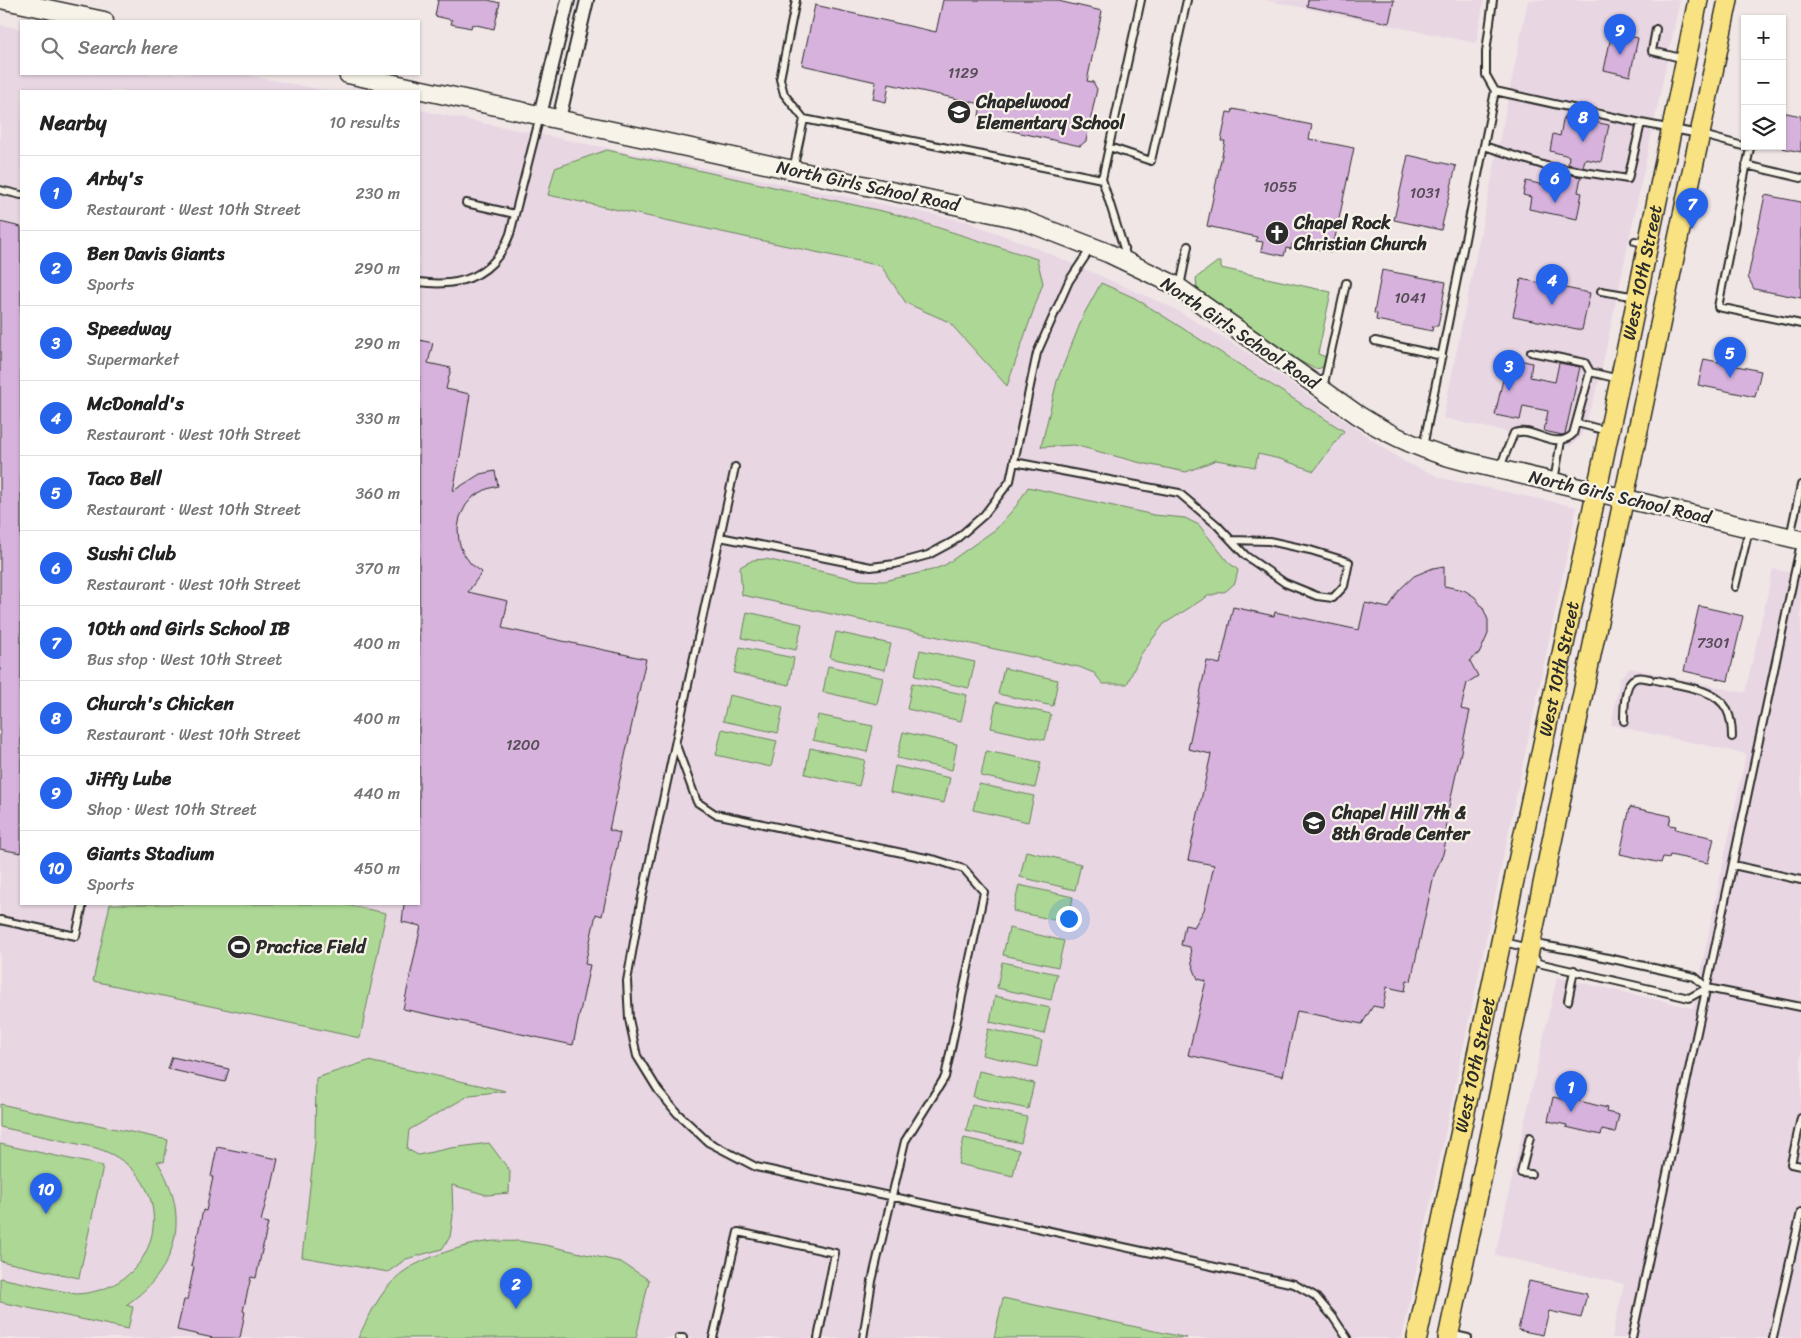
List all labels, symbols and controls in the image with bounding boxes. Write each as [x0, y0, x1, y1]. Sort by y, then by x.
pin: 9 [1604, 14, 1636, 55]
map controls [1741, 15, 1786, 150]
button: + [1741, 15, 1786, 60]
search box [20, 20, 420, 75]
text: Search here [78, 31, 178, 64]
icon: search [38, 34, 66, 62]
house number: 1129 [948, 60, 978, 86]
button: − [1741, 60, 1786, 105]
place label: Chapelwood Elementary School [975, 86, 1125, 139]
school or university icon: Chapelwood Elementary School [946, 99, 972, 125]
pin: 8 [1567, 101, 1599, 142]
text: Nearby [40, 104, 106, 142]
button: layers [1741, 105, 1786, 150]
text: 10 results [329, 108, 400, 137]
street label: North Girls School Road [774, 151, 964, 221]
text: Arby's [87, 162, 143, 195]
pin: 6 [1539, 162, 1571, 203]
house number: 1055 [1263, 174, 1297, 200]
text: 1 [53, 179, 59, 208]
text: 230 m [355, 179, 400, 208]
house number: 1031 [1410, 180, 1440, 206]
pin: 7 [1676, 188, 1708, 229]
text: Restaurant · West 10th Street [87, 195, 301, 224]
street label: West 10th Street [1613, 202, 1672, 343]
place label: Chapel Rock Christian Church [1293, 207, 1427, 260]
church icon: Chapel Rock Christian Church [1264, 220, 1290, 246]
text: Ben Davis Giants [87, 237, 225, 270]
text: 2 [51, 254, 61, 283]
text: 290 m [354, 254, 400, 283]
pin: 4 [1536, 264, 1568, 305]
street label: North Girls School Road [1154, 268, 1327, 399]
text: Sports [87, 270, 134, 299]
house number: 1041 [1394, 285, 1426, 311]
text: Speedway [87, 312, 171, 345]
text: 3 [52, 329, 60, 358]
text: 290 m [354, 329, 400, 358]
pin: 5 [1714, 337, 1746, 378]
text: Supermarket [87, 345, 179, 374]
pin: 3 [1493, 350, 1525, 391]
text: McDonald's [87, 387, 184, 420]
text: 4 [51, 404, 61, 433]
text: 330 m [356, 404, 400, 433]
text: Restaurant · West 10th Street [87, 420, 301, 449]
street label: North Girls School Road [1526, 460, 1716, 534]
text: Taco Bell [87, 462, 162, 495]
text: 5 [51, 479, 61, 508]
text: 360 m [356, 479, 400, 508]
text: Restaurant · West 10th Street [87, 495, 301, 524]
text: Sushi Club [87, 537, 176, 570]
text: 6 [51, 554, 61, 583]
text: 370 m [356, 554, 400, 583]
text: Restaurant · West 10th Street [87, 570, 301, 599]
street label: West 10th Street [1529, 598, 1589, 739]
text: 10th and Girls School IB [87, 612, 290, 645]
text: 7 [51, 629, 61, 658]
text: 400 m [353, 629, 400, 658]
house number: 7301 [1697, 630, 1729, 656]
text: Bus stop · West 10th Street [87, 645, 282, 674]
text: Church's Chicken [87, 687, 234, 720]
text: 8 [51, 704, 61, 733]
text: 400 m [353, 704, 400, 733]
text: Restaurant · West 10th Street [87, 720, 301, 749]
house number: 1200 [506, 732, 540, 758]
text: Jiffy Lube [87, 762, 171, 795]
text: 9 [51, 779, 61, 808]
text: 440 m [353, 779, 400, 808]
text: Shop · West 10th Street [87, 795, 257, 824]
place label: Chapel Hill 7th & 8th Grade Center [1331, 797, 1471, 850]
school or university icon: Chapel Hill 7th & 8th Grade Center [1301, 810, 1327, 836]
text: Giants Stadium [87, 837, 215, 870]
text: 10 [48, 854, 64, 883]
text: 450 m [354, 854, 400, 883]
text: Sports [87, 870, 134, 899]
your location [1056, 906, 1082, 932]
place label: Practice Field [256, 931, 367, 963]
sports icon: Practice Field [226, 934, 252, 960]
street label: West 10th Street [1445, 994, 1505, 1136]
pin: 1 [1555, 1071, 1587, 1112]
pin: 10 [30, 1173, 62, 1214]
pin: 2 [500, 1268, 532, 1309]

